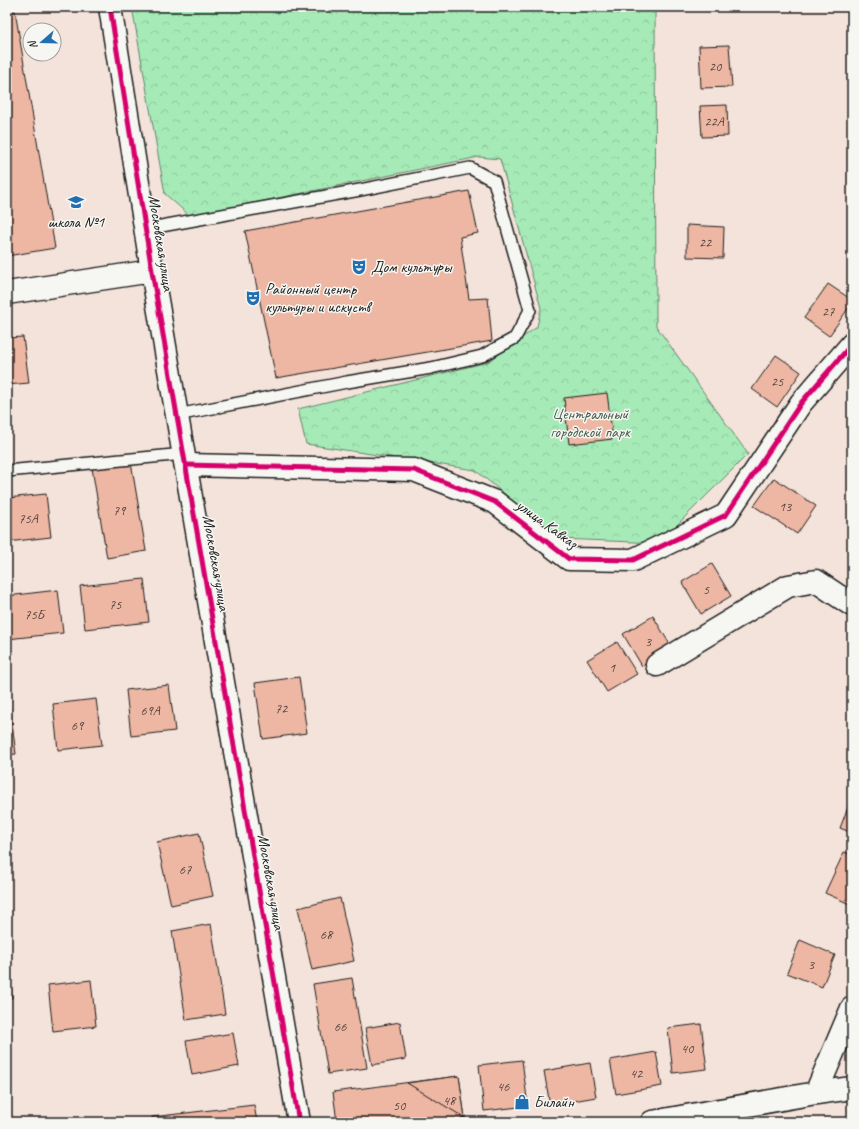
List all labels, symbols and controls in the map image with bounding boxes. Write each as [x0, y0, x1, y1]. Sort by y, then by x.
north arrow [22, 22, 62, 62]
text: N [24, 38, 40, 51]
house number: 20 [709, 58, 723, 75]
house number: 22А [704, 113, 725, 130]
school or university icon: школа №1 [67, 193, 85, 211]
street label: Московская улица [144, 194, 179, 293]
place label: школа №1 [48, 212, 105, 232]
house number: 22 [699, 234, 713, 251]
place label: Дом культуры [371, 257, 453, 277]
theatre icon: Дом культуры [350, 258, 368, 276]
place label: Районный центр культуры и искуств [265, 279, 373, 317]
theatre icon: Районный центр культуры и искуств [244, 289, 262, 307]
house number: 27 [822, 303, 835, 320]
house number: 25 [771, 373, 784, 390]
park label: Центральный городской парк [550, 404, 631, 442]
street label: улица Кавказ [512, 494, 582, 554]
house number: 13 [779, 498, 793, 515]
house number: 79 [113, 502, 127, 519]
house number: 75А [18, 510, 39, 527]
street label: Московская улица [198, 514, 234, 613]
house number: 5 [703, 581, 710, 598]
house number: 75 [109, 596, 122, 613]
house number: 75Б [24, 606, 47, 623]
house number: 3 [645, 633, 653, 650]
house number: 1 [609, 659, 616, 676]
house number: 72 [275, 700, 289, 717]
house number: 69А [140, 702, 161, 719]
house number: 69 [71, 717, 85, 734]
street label: Московская улица [253, 833, 289, 932]
house number: 67 [179, 861, 192, 878]
house number: 68 [320, 926, 334, 943]
house number: 3 [808, 956, 816, 973]
house number: 66 [334, 1018, 347, 1035]
house number: 40 [681, 1040, 695, 1057]
house number: 42 [630, 1065, 644, 1082]
house number: 46 [497, 1078, 510, 1095]
house number: 48 [443, 1092, 457, 1109]
place label: Билайн [534, 1092, 575, 1112]
shop icon: Билайн [513, 1093, 531, 1111]
house number: 50 [393, 1097, 407, 1114]

